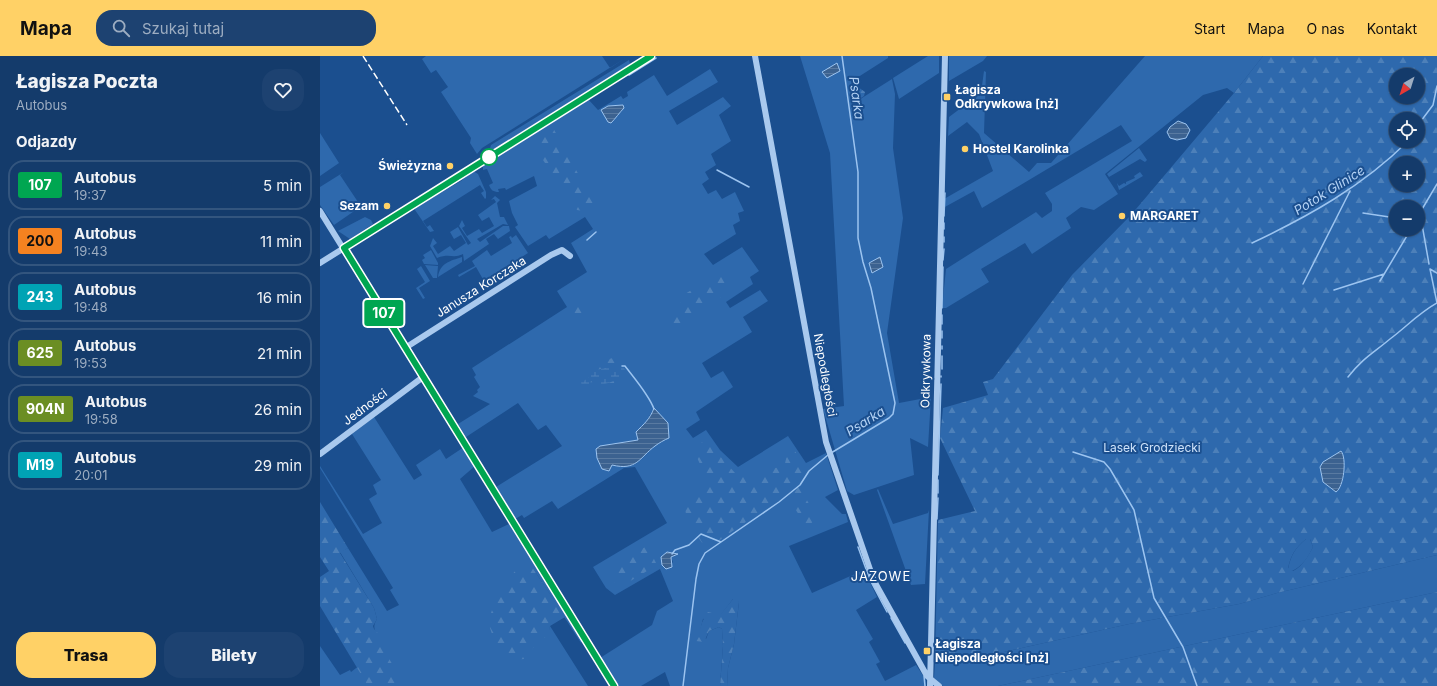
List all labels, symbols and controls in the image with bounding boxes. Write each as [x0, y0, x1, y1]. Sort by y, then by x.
search box [96, 10, 376, 46]
text: Mapa [20, 17, 72, 40]
icon: search [110, 17, 132, 39]
text: Szukaj tutaj [142, 19, 224, 38]
text: Start [1194, 20, 1225, 37]
text: Mapa [1247, 20, 1285, 37]
text: O nas [1307, 20, 1345, 37]
text: Kontakt [1367, 20, 1417, 37]
north arrow [1389, 68, 1425, 104]
map controls [1389, 68, 1425, 236]
button: heart [262, 69, 304, 111]
text: Łagisza Poczta [16, 70, 158, 93]
water label: Psarka [846, 76, 868, 120]
place label: Łagisza Odkrywkowa [nż] [955, 82, 1059, 111]
marker: Łagisza Odkrywkowa [nż] [942, 92, 952, 102]
text: Autobus [16, 97, 67, 113]
button: locate [1389, 112, 1425, 148]
text: Odjazdy [16, 132, 77, 151]
place label: Hostel Karolinka [973, 141, 1069, 156]
marker: Hostel Karolinka [960, 144, 970, 154]
unlabelled marker [480, 148, 498, 166]
button: + [1389, 156, 1425, 192]
place label: Świeżyzna [378, 158, 442, 173]
marker: Świeżyzna [445, 161, 455, 171]
water label: Potok Glinice [1291, 162, 1367, 218]
text: Autobus [74, 168, 136, 187]
text: 107 [28, 176, 52, 193]
text: 5 min [263, 176, 302, 195]
text: 19:37 [74, 187, 106, 203]
place label: Sezam [339, 198, 379, 213]
button: − [1389, 200, 1425, 236]
marker: Sezam [382, 201, 392, 211]
place label: MARGARET [1130, 208, 1199, 223]
marker: MARGARET [1117, 211, 1127, 221]
text: Autobus [74, 224, 136, 243]
text: 200 [26, 232, 54, 249]
text: 11 min [260, 232, 302, 251]
text: 19:43 [74, 243, 108, 259]
street label: Janusza Korczaka [433, 253, 529, 320]
text: Autobus [74, 280, 136, 299]
text: 243 [26, 288, 54, 305]
text: 16 min [257, 288, 302, 307]
text: 19:48 [74, 299, 108, 315]
line badge: 107 [361, 300, 407, 326]
text: 107 [372, 304, 396, 321]
street label: Niepodległości [811, 332, 840, 418]
street label: Odkrywkowa [917, 334, 934, 408]
text: Autobus [74, 336, 136, 355]
text: 625 [27, 344, 53, 361]
text: 21 min [257, 344, 302, 363]
text: 19:53 [74, 355, 107, 371]
street label: Jedności [340, 385, 390, 428]
text: Autobus [85, 392, 147, 411]
text: 904N [26, 400, 65, 417]
text: 26 min [254, 400, 302, 419]
water label: Psarka [842, 403, 888, 439]
text: 19:58 [85, 411, 118, 427]
park label: Lasek Grodziecki [1103, 440, 1201, 455]
text: Autobus [74, 448, 136, 467]
text: M19 [26, 456, 54, 473]
text: 29 min [254, 456, 302, 475]
text: 20:01 [74, 467, 108, 483]
district label: JAZOWE [851, 568, 911, 584]
button: Trasa [16, 632, 156, 678]
button: Bilety [164, 632, 304, 678]
place label: Łagisza Niepodległości [nż] [935, 636, 1049, 665]
marker: Łagisza Niepodległości [nż] [922, 646, 932, 656]

